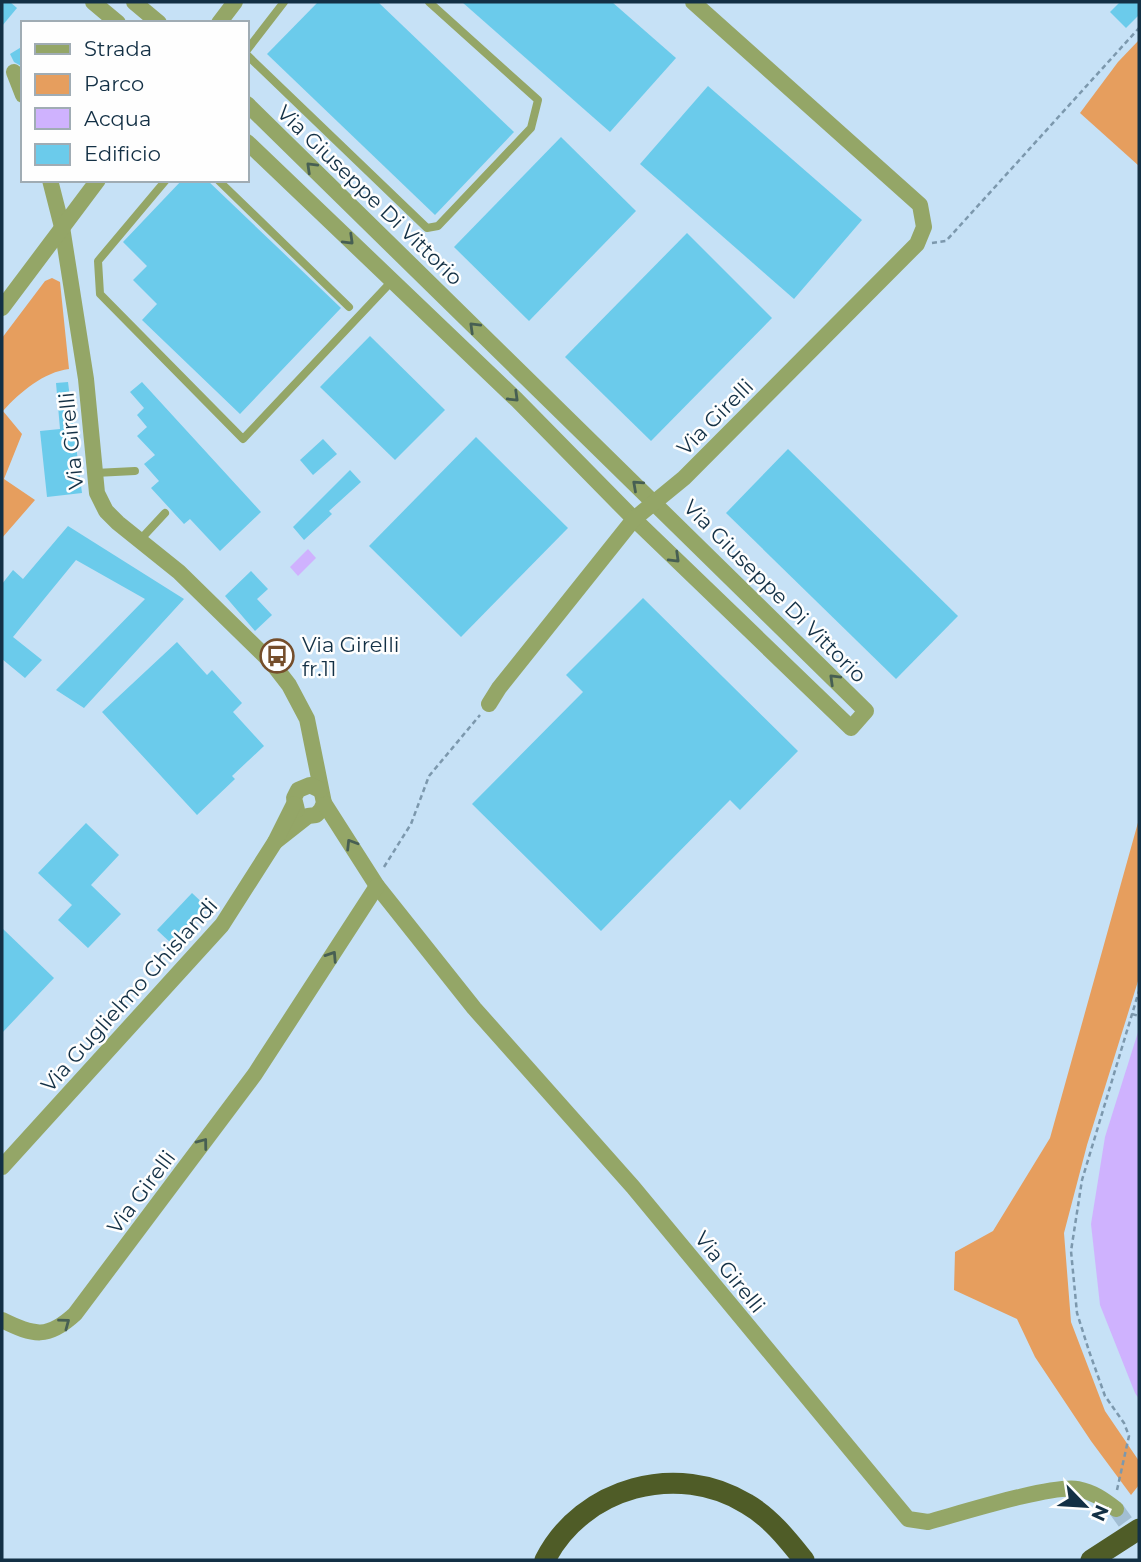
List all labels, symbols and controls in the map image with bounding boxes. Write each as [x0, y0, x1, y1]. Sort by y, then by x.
legend [21, 21, 248, 182]
text: Strada [84, 36, 152, 61]
text: Parco [84, 71, 144, 96]
street label: Via Giuseppe Di Vittorio [272, 100, 468, 290]
text: Acqua [84, 106, 151, 131]
text: Edificio [84, 141, 161, 166]
one-way arrow [306, 163, 319, 176]
one-way arrow [341, 232, 354, 244]
one-way arrow [469, 322, 482, 335]
street label: Via Girelli [672, 374, 758, 460]
one-way arrow [506, 389, 518, 401]
street label: Via Girelli [53, 391, 89, 491]
one-way arrow [632, 481, 645, 494]
street label: Via Giuseppe Di Vittorio [678, 494, 872, 688]
one-way arrow [667, 549, 680, 562]
place label: Via Girelli fr.11 [302, 632, 400, 681]
bus stop icon: Via Girelli fr.11 [258, 637, 296, 675]
one-way arrow [830, 675, 842, 687]
one-way arrow [347, 839, 360, 852]
street label: Via Guglielmo Ghislandi [36, 893, 222, 1097]
one-way arrow [323, 950, 336, 963]
one-way arrow [195, 1138, 208, 1151]
street label: Via Girelli [102, 1146, 180, 1238]
street label: Via Girelli [690, 1226, 770, 1318]
one-way arrow [57, 1318, 69, 1331]
north arrow [1050, 1471, 1120, 1541]
text: N [1086, 1501, 1114, 1525]

